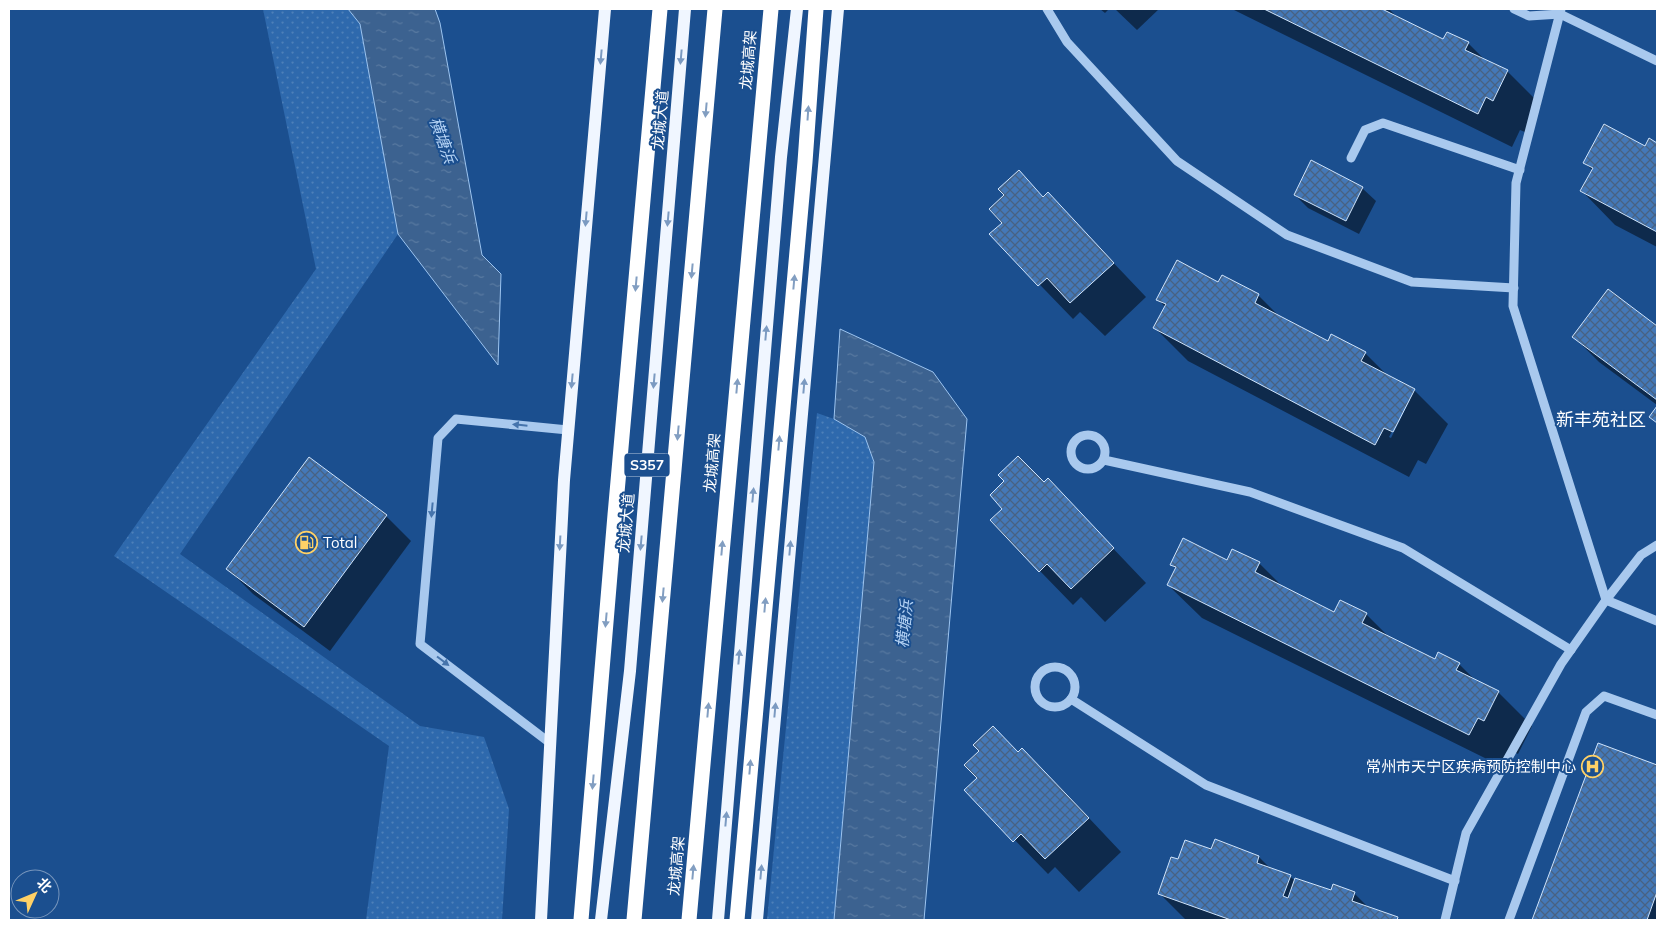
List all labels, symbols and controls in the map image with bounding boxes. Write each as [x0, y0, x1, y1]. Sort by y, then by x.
street label: 龙城高架 [736, 29, 760, 91]
one-way arrow [596, 50, 604, 66]
one-way arrow [677, 50, 685, 66]
street label: 龙城大道 [648, 89, 672, 151]
one-way arrow [702, 102, 710, 118]
one-way arrow [805, 105, 813, 121]
water label: 横塘浜 [425, 114, 461, 168]
one-way arrow [582, 211, 590, 227]
one-way arrow [664, 212, 672, 228]
one-way arrow [688, 264, 696, 280]
one-way arrow [790, 273, 798, 289]
one-way arrow [631, 276, 639, 292]
one-way arrow [762, 325, 770, 341]
one-way arrow [568, 373, 576, 389]
one-way arrow [650, 373, 658, 389]
one-way arrow [733, 378, 741, 394]
one-way arrow [801, 378, 809, 394]
district label: 新丰苑社区 [1556, 408, 1646, 431]
one-way arrow [511, 421, 527, 429]
one-way arrow [673, 426, 681, 442]
street label: 龙城高架 [700, 432, 724, 494]
one-way arrow [776, 435, 784, 451]
road number: S357 [624, 454, 670, 476]
one-way arrow [749, 487, 757, 503]
street label: 龙城大道 [614, 492, 638, 554]
one-way arrow [428, 503, 436, 519]
fuel station icon: Total [295, 530, 319, 554]
place label: Total [323, 533, 357, 552]
one-way arrow [556, 535, 564, 551]
one-way arrow [637, 535, 645, 551]
one-way arrow [719, 540, 727, 556]
one-way arrow [786, 540, 794, 556]
one-way arrow [659, 587, 667, 603]
one-way arrow [761, 597, 769, 613]
water label: 横塘浜 [892, 597, 917, 649]
one-way arrow [602, 612, 610, 628]
one-way arrow [736, 649, 744, 665]
one-way arrow [436, 656, 450, 666]
one-way arrow [704, 702, 712, 718]
one-way arrow [772, 702, 780, 718]
hospital icon: 常州市天宁区疾病预防控制中心 [1580, 754, 1604, 778]
place label: 常州市天宁区疾病预防控制中心 [1366, 757, 1576, 776]
one-way arrow [747, 759, 755, 775]
one-way arrow [588, 774, 596, 790]
one-way arrow [722, 811, 730, 827]
street label: 龙城高架 [664, 835, 688, 897]
one-way arrow [690, 863, 698, 879]
one-way arrow [757, 863, 765, 879]
north arrow [10, 869, 60, 919]
text: 北 [33, 874, 56, 896]

